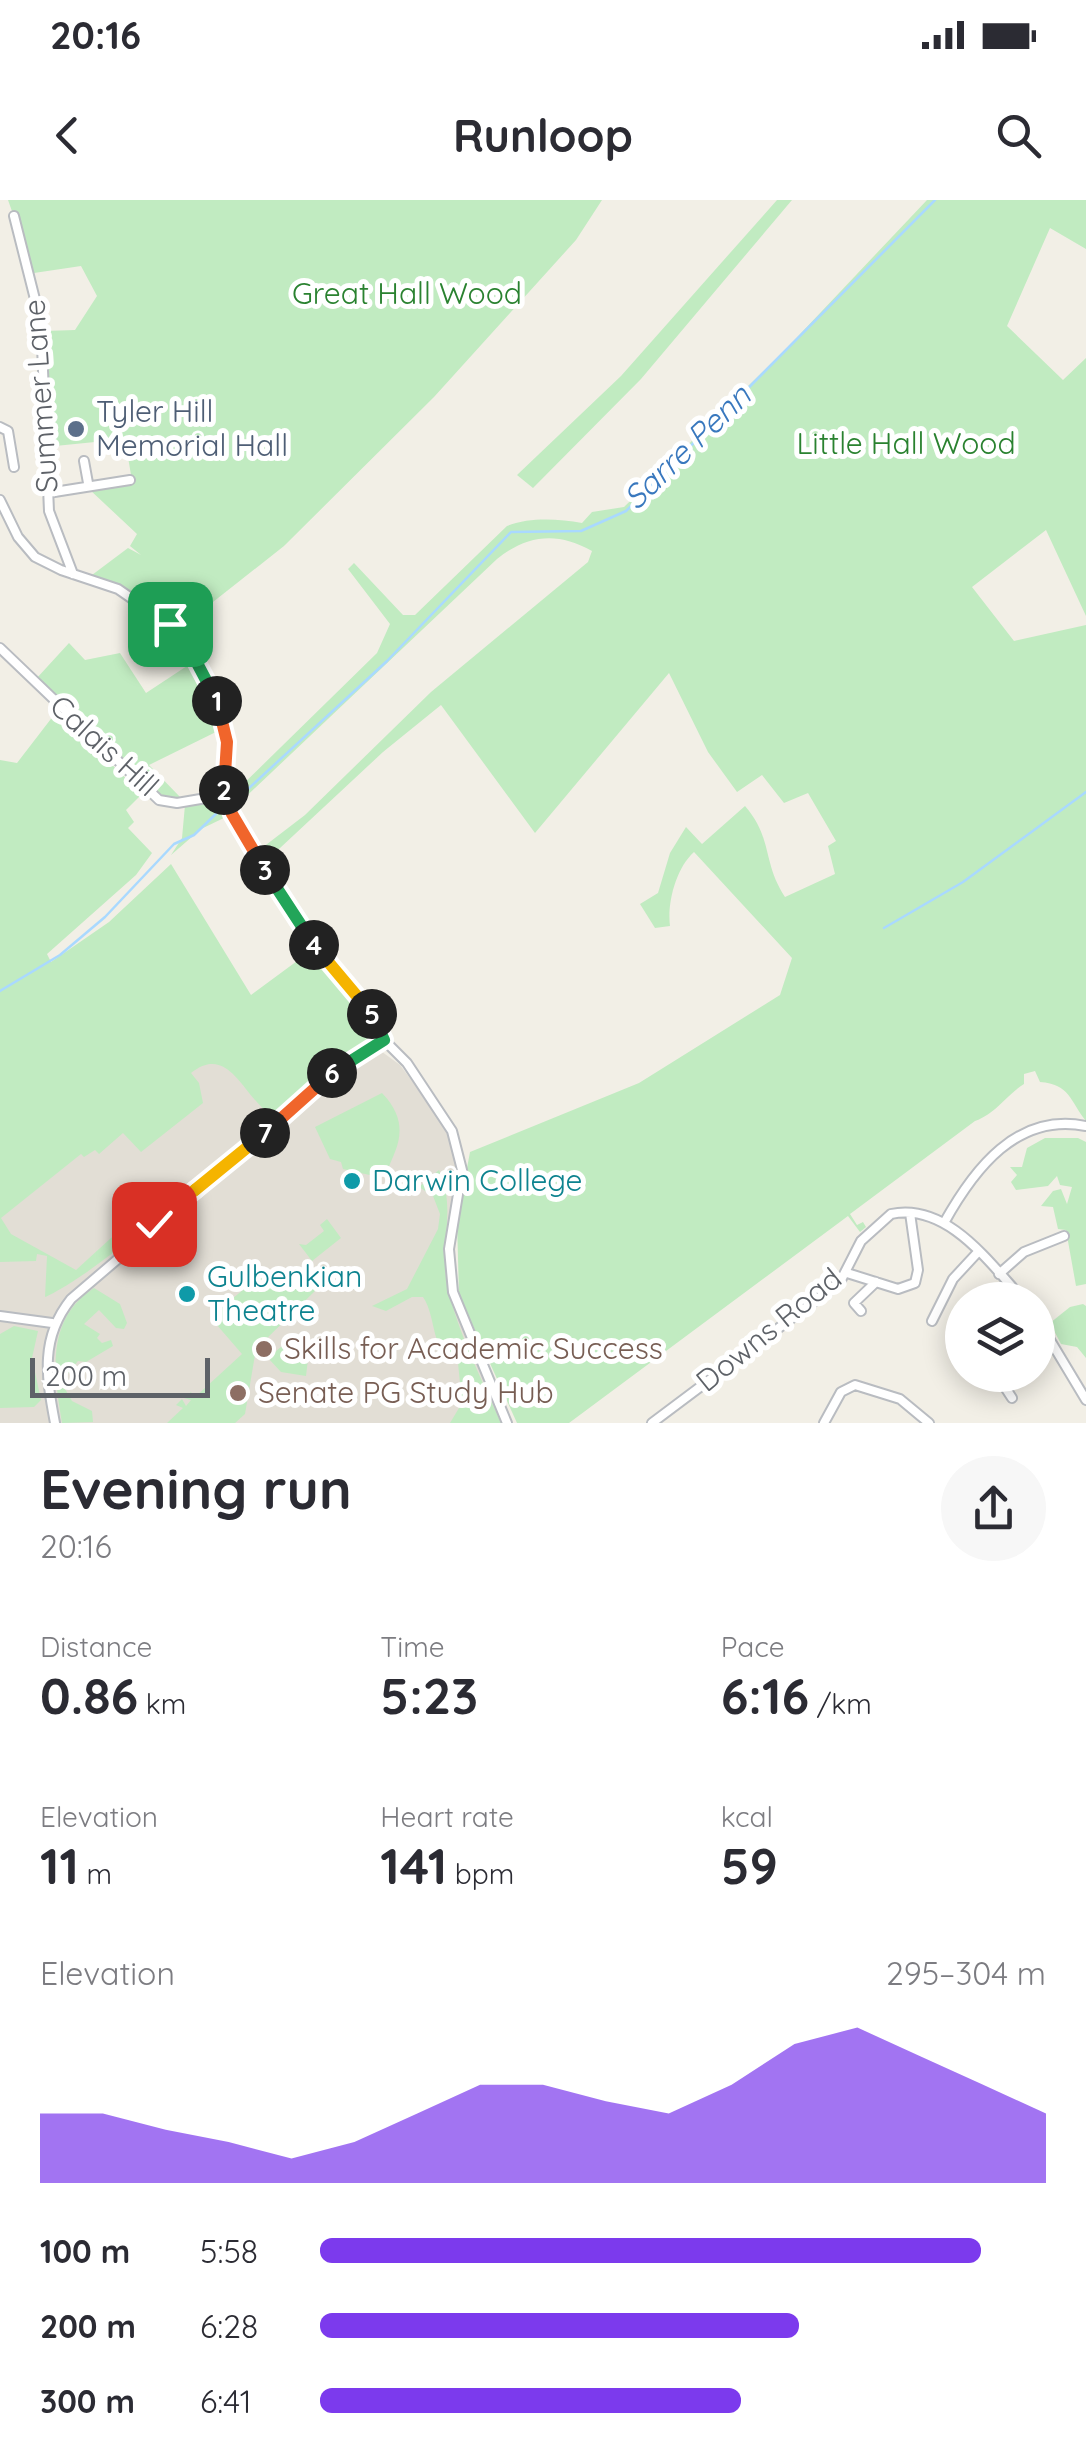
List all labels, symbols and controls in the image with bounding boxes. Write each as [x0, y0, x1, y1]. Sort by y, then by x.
text: 20:16 [50, 11, 141, 59]
text: Runloop [453, 107, 633, 163]
icon: back [40, 108, 95, 163]
icon: search [991, 108, 1046, 163]
park label: Great Hall Wood [292, 274, 522, 312]
street label: Summer Lane [14, 298, 66, 494]
water label: Sarre Penn [614, 375, 760, 517]
place label: Tyler Hill Memorial Hall [96, 392, 288, 464]
marker: Tyler Hill Memorial Hall [65, 418, 87, 440]
park label: Little Hall Wood [796, 424, 1016, 462]
pin [128, 582, 213, 667]
icon: arrive [143, 597, 198, 652]
pin: 1 [192, 676, 242, 726]
text: 1 [212, 683, 222, 718]
street label: Calais Hill [42, 687, 167, 804]
pin: 2 [199, 765, 249, 815]
text: 2 [216, 772, 232, 807]
pin: 3 [240, 845, 290, 895]
text: 3 [257, 852, 273, 887]
pin: 4 [289, 920, 339, 970]
text: 4 [306, 927, 322, 962]
pin: 5 [347, 989, 397, 1039]
text: 5 [364, 996, 380, 1031]
pin: 6 [307, 1048, 357, 1098]
text: 6 [324, 1055, 340, 1090]
pin: 7 [240, 1108, 290, 1158]
text: 7 [257, 1115, 273, 1150]
place label: Darwin College [372, 1161, 582, 1199]
marker: Darwin College [341, 1170, 363, 1192]
pin [112, 1182, 197, 1267]
icon: check [127, 1197, 182, 1252]
place label: Gulbenkian Theatre [207, 1257, 362, 1329]
street label: Downs Road [688, 1259, 849, 1400]
map controls [945, 1282, 1055, 1392]
button: layers [945, 1282, 1055, 1392]
marker: Gulbenkian Theatre [176, 1283, 198, 1305]
place label: Skills for Academic Success [284, 1329, 663, 1367]
marker: Skills for Academic Success [253, 1338, 275, 1360]
scale bar [30, 1353, 210, 1398]
text: 200 m [45, 1358, 127, 1393]
place label: Senate PG Study Hub [258, 1373, 554, 1411]
marker: Senate PG Study Hub [227, 1382, 249, 1404]
text: Evening run [40, 1454, 352, 1523]
button: share [941, 1456, 1046, 1561]
text: 20:16 [40, 1526, 112, 1566]
text: Distance [40, 1629, 152, 1664]
text: Time [380, 1629, 445, 1664]
text: Pace [721, 1629, 785, 1664]
text: 0.86 [40, 1664, 138, 1727]
text: 5:23 [380, 1664, 478, 1727]
text: 6:16 [721, 1664, 809, 1727]
text: km [138, 1686, 186, 1721]
text: /km [809, 1686, 872, 1721]
text: Elevation [40, 1799, 158, 1834]
text: Heart rate [380, 1799, 514, 1834]
text: kcal [721, 1799, 773, 1834]
text: 11 [40, 1834, 79, 1897]
text: 141 [380, 1834, 447, 1897]
text: 59 [721, 1834, 778, 1897]
text: m [79, 1856, 112, 1891]
text: bpm [447, 1856, 514, 1891]
text: Elevation [40, 1953, 175, 1993]
text: 295–304 m [886, 1953, 1046, 1993]
text: 100 m [40, 2231, 130, 2271]
text: 5:58 [200, 2231, 258, 2271]
text: 200 m [40, 2306, 136, 2346]
text: 6:28 [200, 2306, 258, 2346]
text: 300 m [40, 2381, 135, 2421]
text: 6:41 [200, 2381, 252, 2421]

